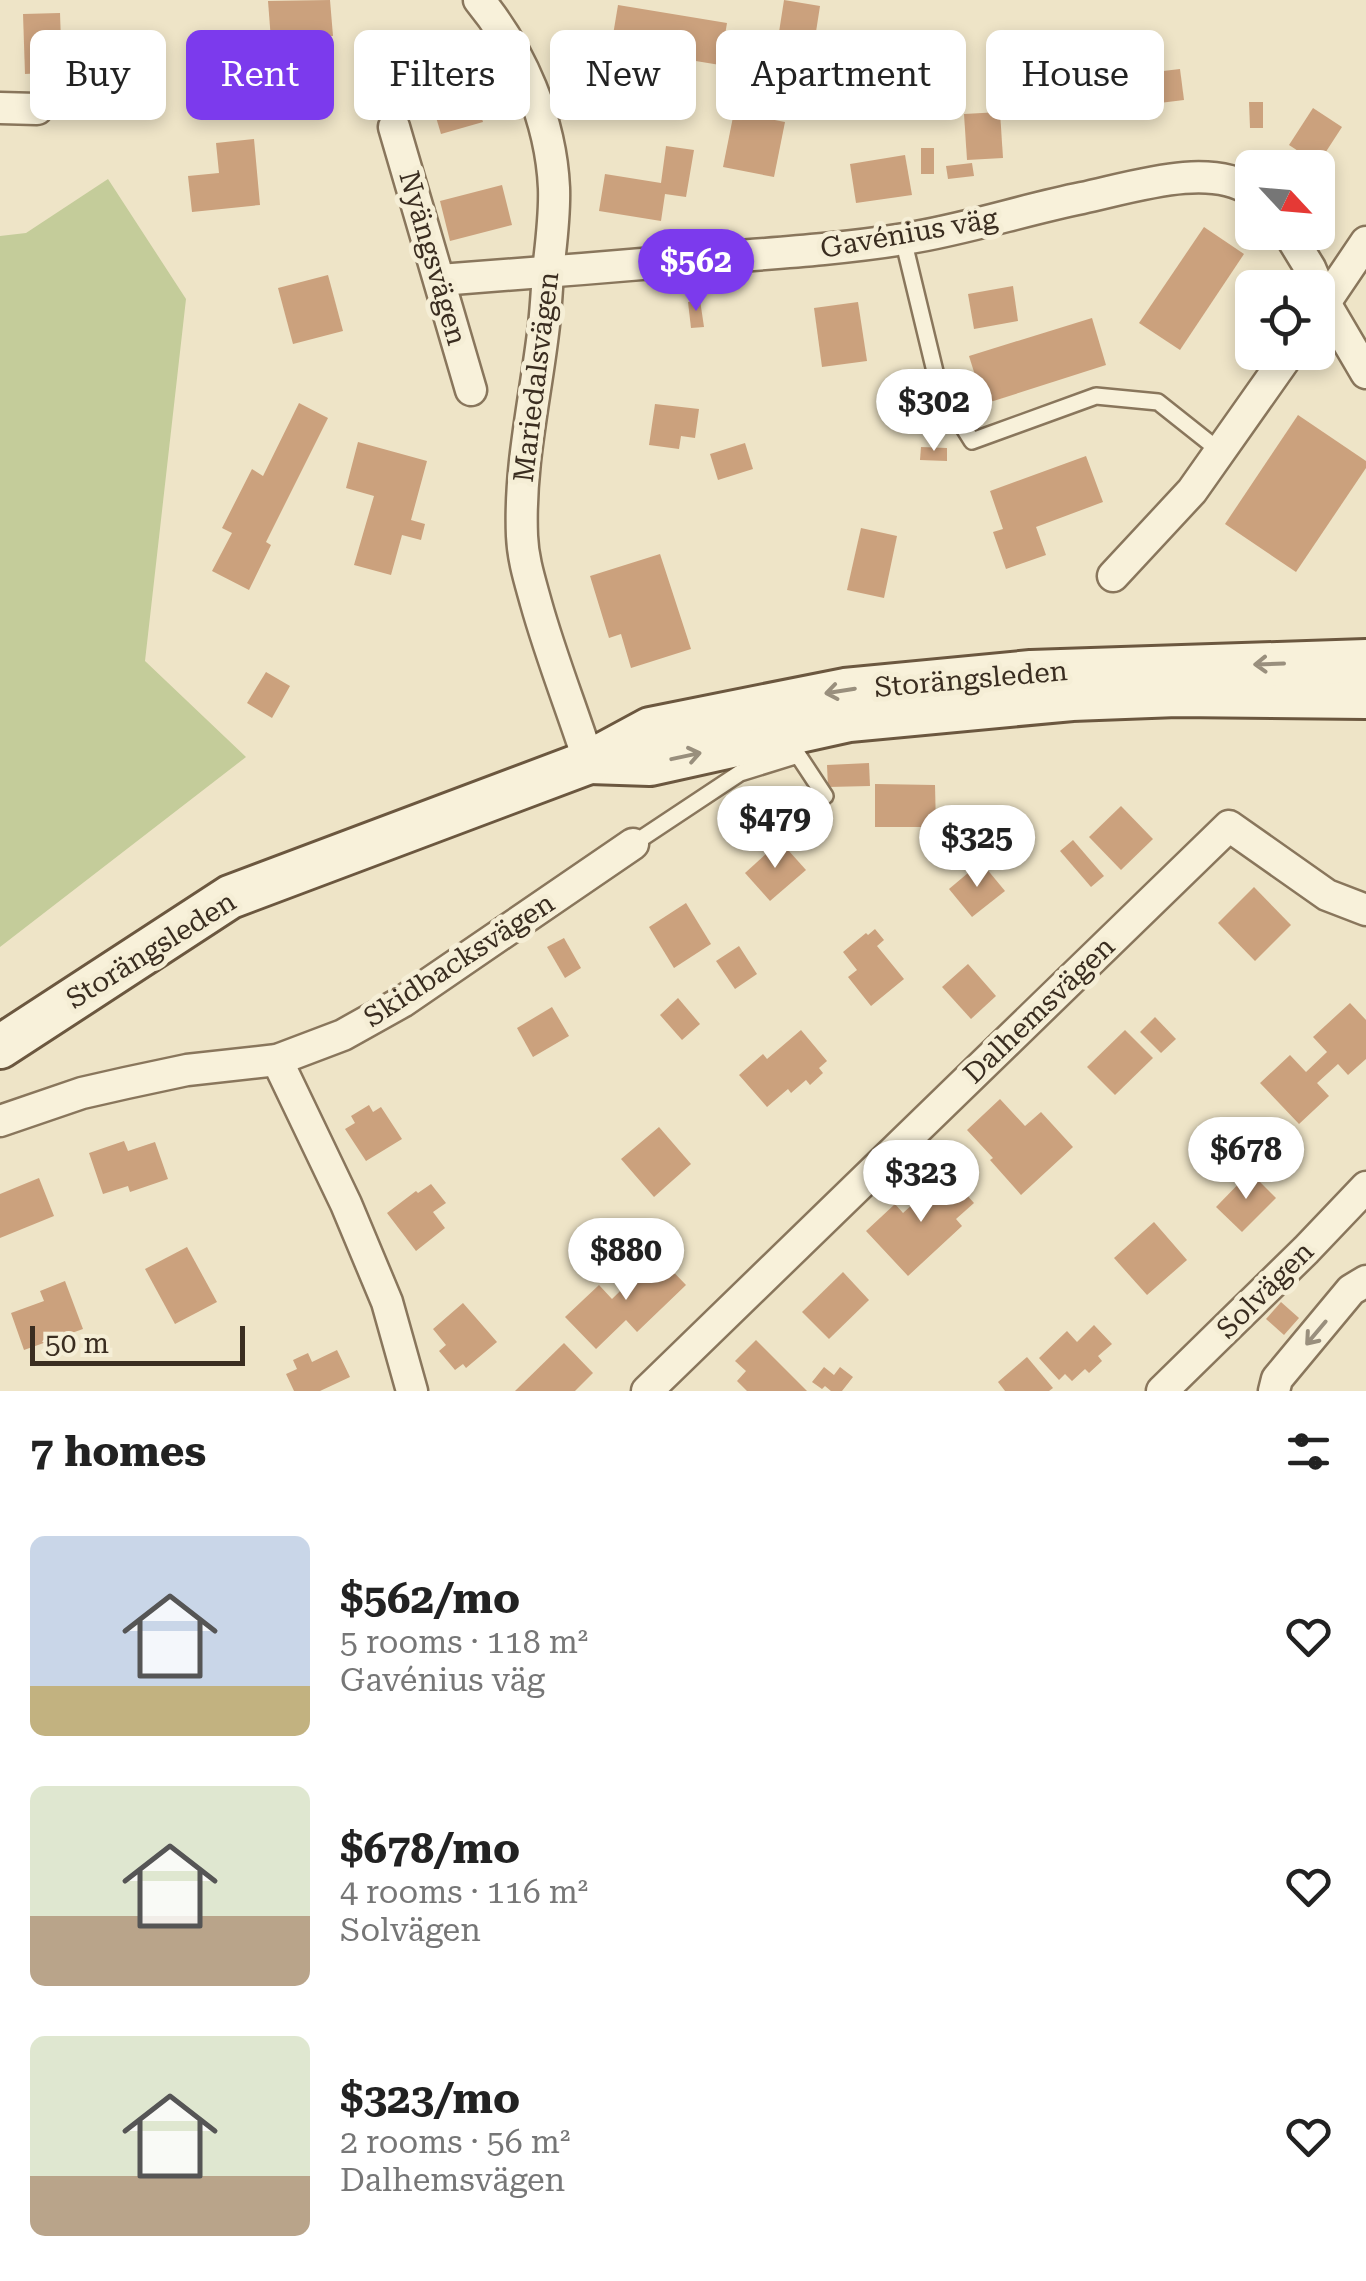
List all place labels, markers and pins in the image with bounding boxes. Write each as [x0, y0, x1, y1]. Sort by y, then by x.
pin: $562 [637, 229, 755, 314]
pin: $302 [875, 369, 993, 454]
pin: $479 [716, 786, 834, 871]
pin: $325 [918, 805, 1036, 890]
pin: $678 [1187, 1117, 1305, 1202]
pin: $323 [862, 1140, 980, 1225]
pin: $880 [567, 1218, 685, 1303]

